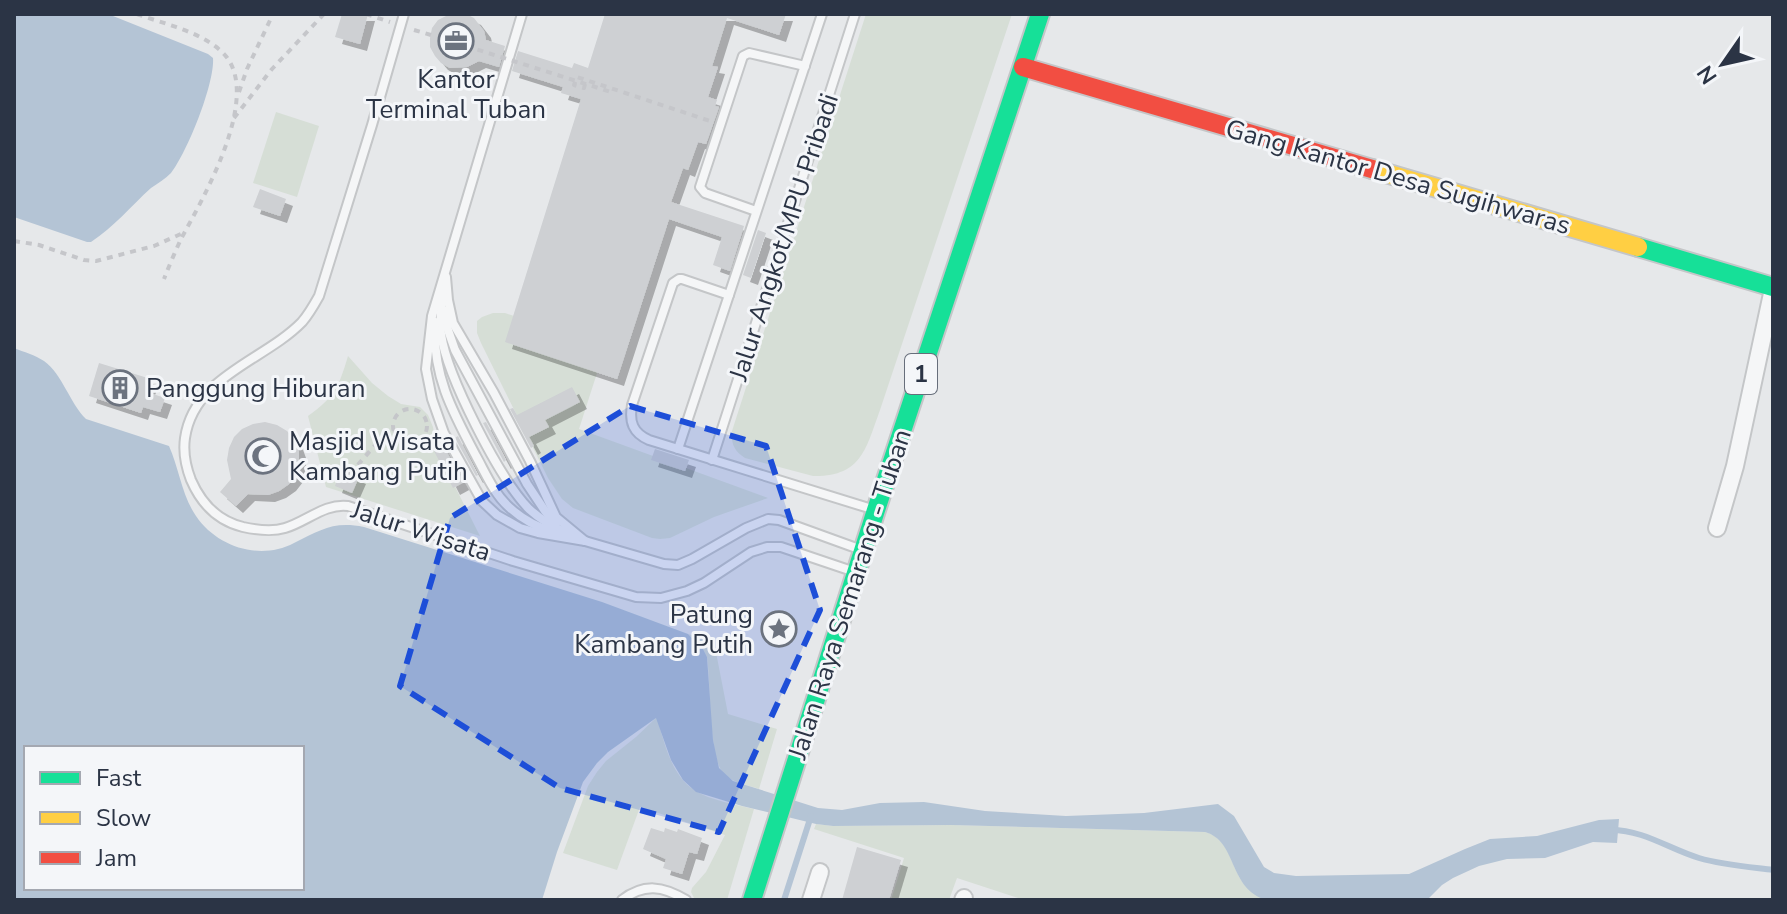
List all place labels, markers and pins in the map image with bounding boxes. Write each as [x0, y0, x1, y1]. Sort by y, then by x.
office icon: Kantor Terminal Tuban [437, 22, 475, 60]
place label: Kantor Terminal Tuban [366, 62, 546, 127]
building icon: Panggung Hiburan [101, 369, 139, 407]
place label: Panggung Hiburan [146, 371, 365, 406]
place label: Masjid Wisata Kambang Putih [289, 424, 468, 489]
mosque icon: Masjid Wisata Kambang Putih [244, 437, 282, 475]
place label: Patung Kambang Putih [574, 597, 753, 662]
place icon: Patung Kambang Putih [760, 610, 798, 648]

